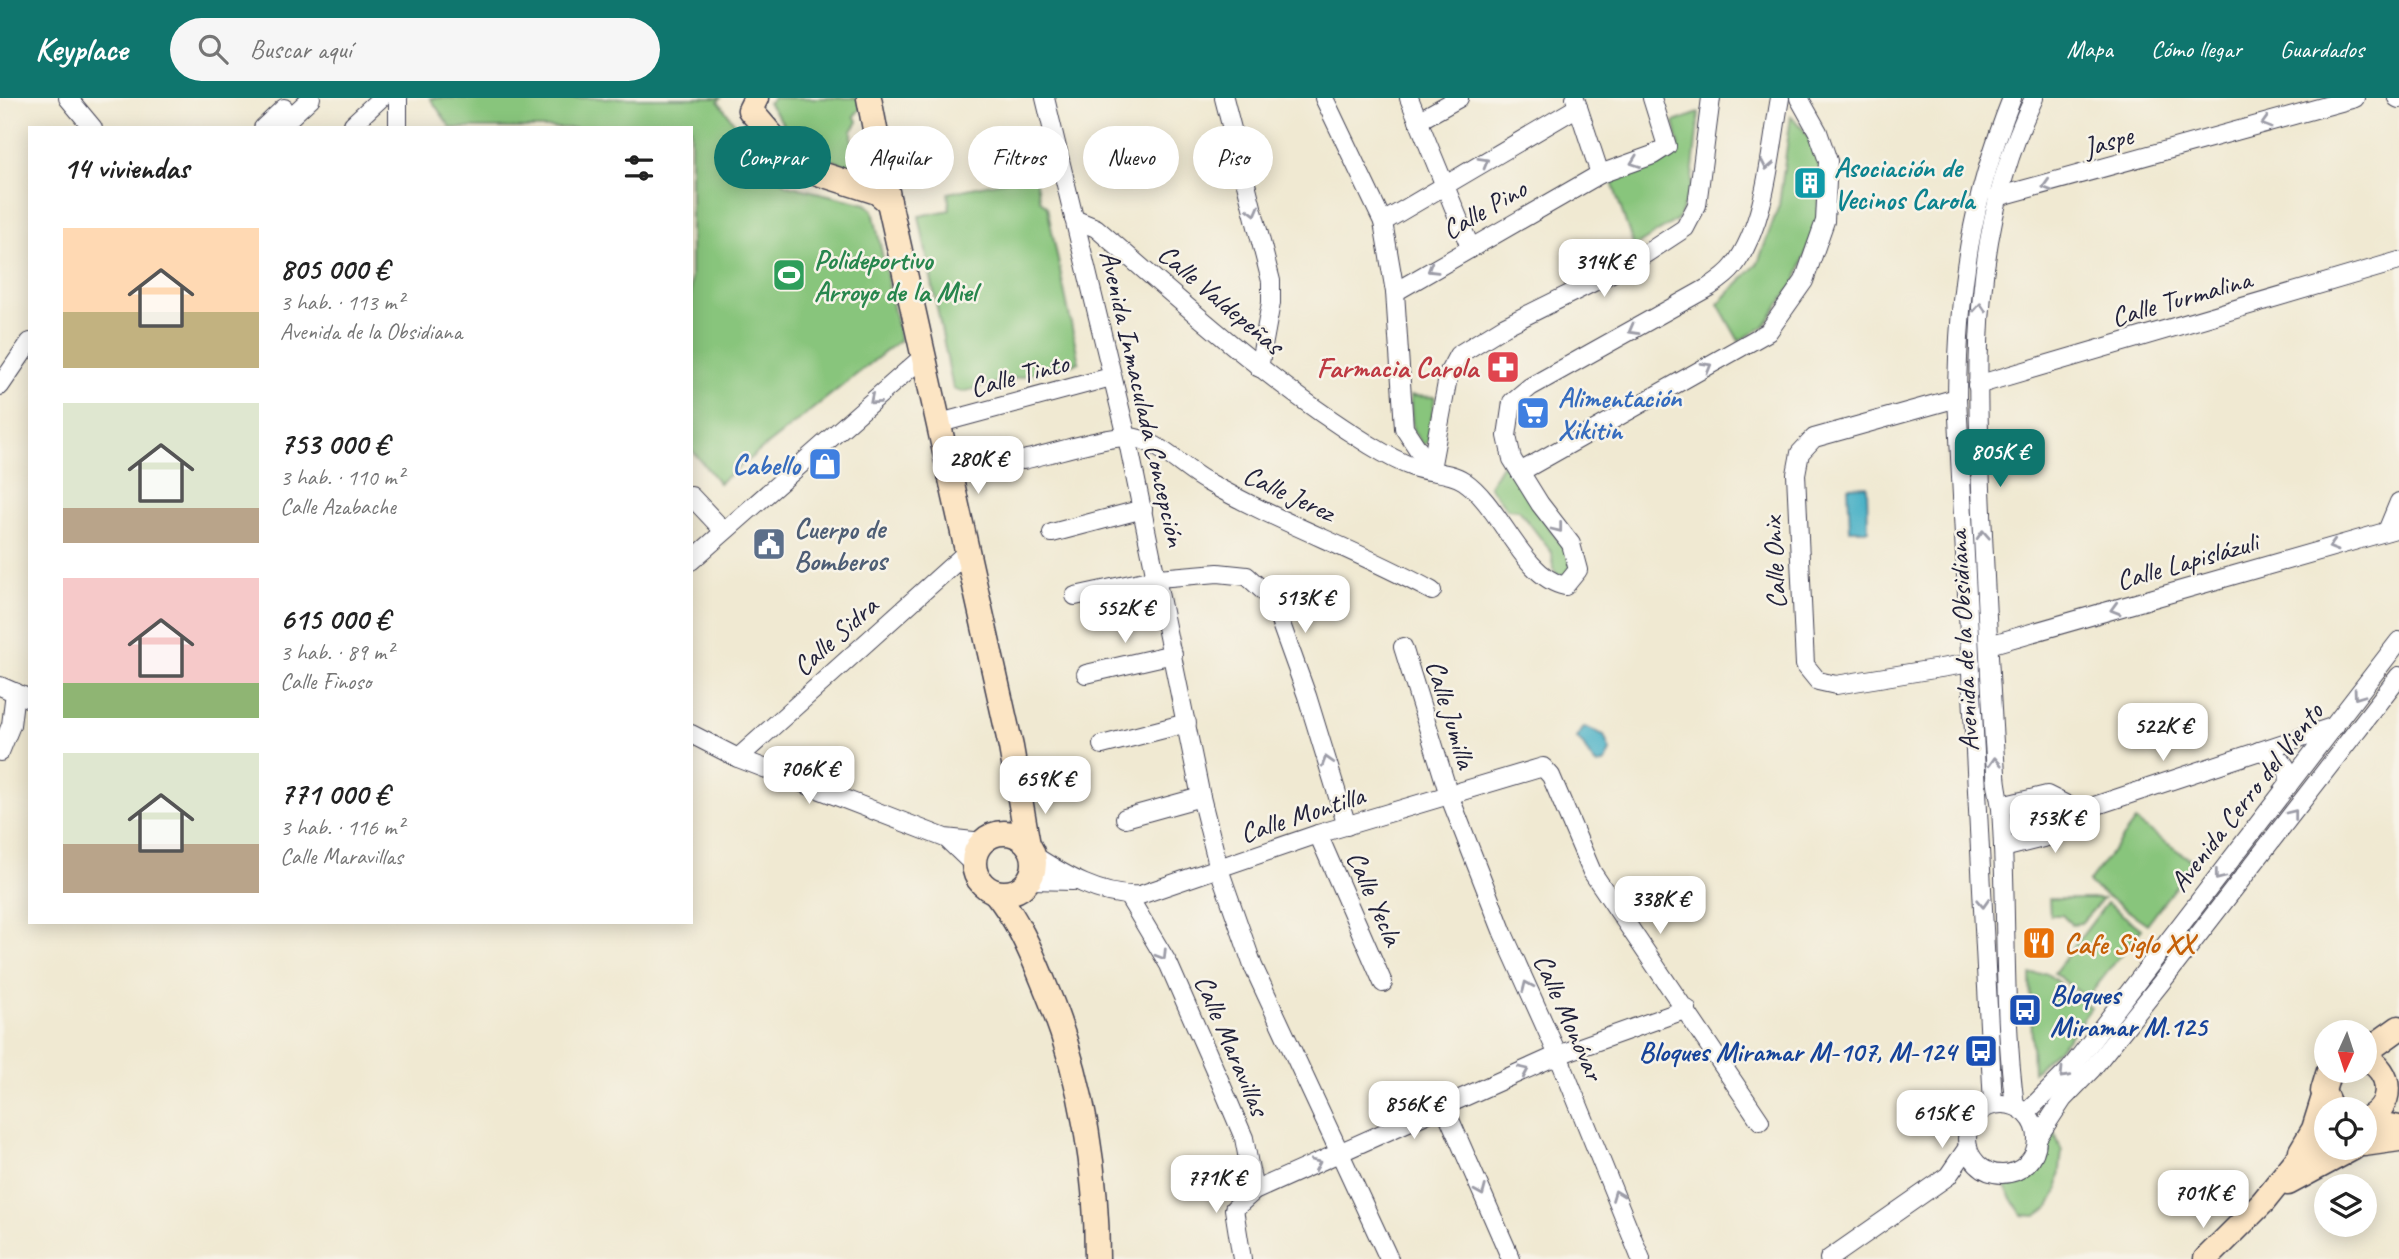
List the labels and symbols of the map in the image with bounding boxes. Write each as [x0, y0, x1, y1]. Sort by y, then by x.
one-way arrow [2260, 115, 2272, 130]
street label: Jaspe [2077, 117, 2139, 165]
place label: Asociación de Vecinos Carola [1834, 150, 1977, 217]
one-way arrow [1629, 153, 1641, 167]
one-way arrow [1477, 157, 1490, 170]
one-way arrow [1760, 159, 1775, 171]
building icon: Asociación de Vecinos Carola [1791, 164, 1829, 202]
street label: Calle Pino [1436, 170, 1534, 247]
one-way arrow [2041, 177, 2053, 192]
one-way arrow [1245, 205, 1260, 217]
street label: Calle Valdepeñas [1151, 236, 1293, 363]
pin: 314K € [1547, 240, 1661, 299]
place label: Polideportivo Arroyo de la Miel [814, 242, 982, 309]
street label: Avenida Inmaculada Concepción [1092, 247, 1194, 551]
sports icon: Polideportivo Arroyo de la Miel [770, 256, 808, 294]
one-way arrow [1427, 261, 1440, 274]
street label: Calle Turmalina [2107, 261, 2257, 335]
one-way arrow [1972, 302, 1987, 313]
one-way arrow [1628, 322, 1640, 335]
street label: Calle Tinto [966, 345, 1074, 405]
pharmacy icon: Farmacia Carola [1484, 348, 1522, 386]
place label: Farmacia Carola [1317, 350, 1481, 385]
one-way arrow [1700, 362, 1713, 375]
place label: Alimentación Xikitin [1558, 380, 1683, 447]
one-way arrow [869, 392, 882, 404]
supermarket icon: Alimentación Xikitin [1514, 394, 1552, 432]
pin: 805K € [1943, 430, 2057, 489]
pin: 280K € [921, 436, 1035, 496]
shop icon: Cabello [806, 445, 844, 483]
place label: Cabello [732, 447, 802, 482]
street label: Calle Jerez [1238, 457, 1343, 531]
place label: Cuerpo de Bomberos [794, 511, 890, 578]
street label: Calle Onix [1754, 514, 1794, 610]
one-way arrow [1550, 520, 1563, 532]
street label: Calle Lapislázuli [2112, 523, 2265, 598]
public building icon: Cuerpo de Bomberos [750, 525, 788, 563]
street label: Avenida de la Obsidiana [1940, 527, 1986, 752]
one-way arrow [1976, 529, 1991, 540]
one-way arrow [2328, 538, 2340, 553]
pin: 513K € [1248, 575, 1362, 635]
pin: 552K € [1068, 586, 1182, 645]
street label: Calle Sidra [785, 587, 886, 683]
one-way arrow [2109, 600, 2121, 615]
street label: Calle Jumilla [1418, 656, 1485, 774]
one-way arrow [2353, 687, 2366, 700]
street label: Avenida Cerro del Viento [2161, 694, 2332, 898]
pin: 522K € [2106, 704, 2220, 763]
pin: 706K € [752, 746, 866, 806]
one-way arrow [1321, 755, 1336, 767]
pin: 659K € [988, 756, 1102, 816]
one-way arrow [1988, 756, 2003, 767]
street label: Calle Montilla [1235, 777, 1370, 851]
pin: 753K € [1998, 796, 2112, 855]
one-way arrow [2284, 810, 2297, 822]
street label: Calle Yecla [1339, 845, 1412, 952]
one-way arrow [2215, 868, 2228, 880]
pin: 338K € [1603, 876, 1717, 936]
one-way arrow [1975, 898, 1990, 909]
restaurant icon: Cafe Siglo XX [2020, 924, 2058, 962]
place label: Cafe Siglo XX [2064, 926, 2198, 961]
one-way arrow [1154, 947, 1167, 960]
street label: Calle Monóvar [1526, 948, 1613, 1087]
street label: Calle Maravillas [1187, 969, 1278, 1123]
place label: Bloques Miramar M.125 [2050, 977, 2210, 1044]
one-way arrow [1521, 981, 1535, 994]
bus stop icon: Bloques Miramar M.125 [2006, 991, 2044, 1029]
north arrow [2314, 1020, 2376, 1083]
bus stop icon: Bloques Miramar M-107, M-124 [1962, 1032, 2000, 1070]
place label: Bloques Miramar M-107, M-124 [1639, 1034, 1959, 1069]
one-way arrow [1516, 1065, 1529, 1079]
one-way arrow [2060, 1066, 2073, 1079]
pin: 856K € [1357, 1082, 1471, 1141]
pin: 615K € [1885, 1090, 1999, 1150]
pin: 771K € [1159, 1156, 1273, 1215]
one-way arrow [1309, 1158, 1321, 1172]
pin: 701K € [2146, 1170, 2260, 1230]
one-way arrow [1473, 1184, 1487, 1196]
one-way arrow [1611, 1190, 1625, 1202]

